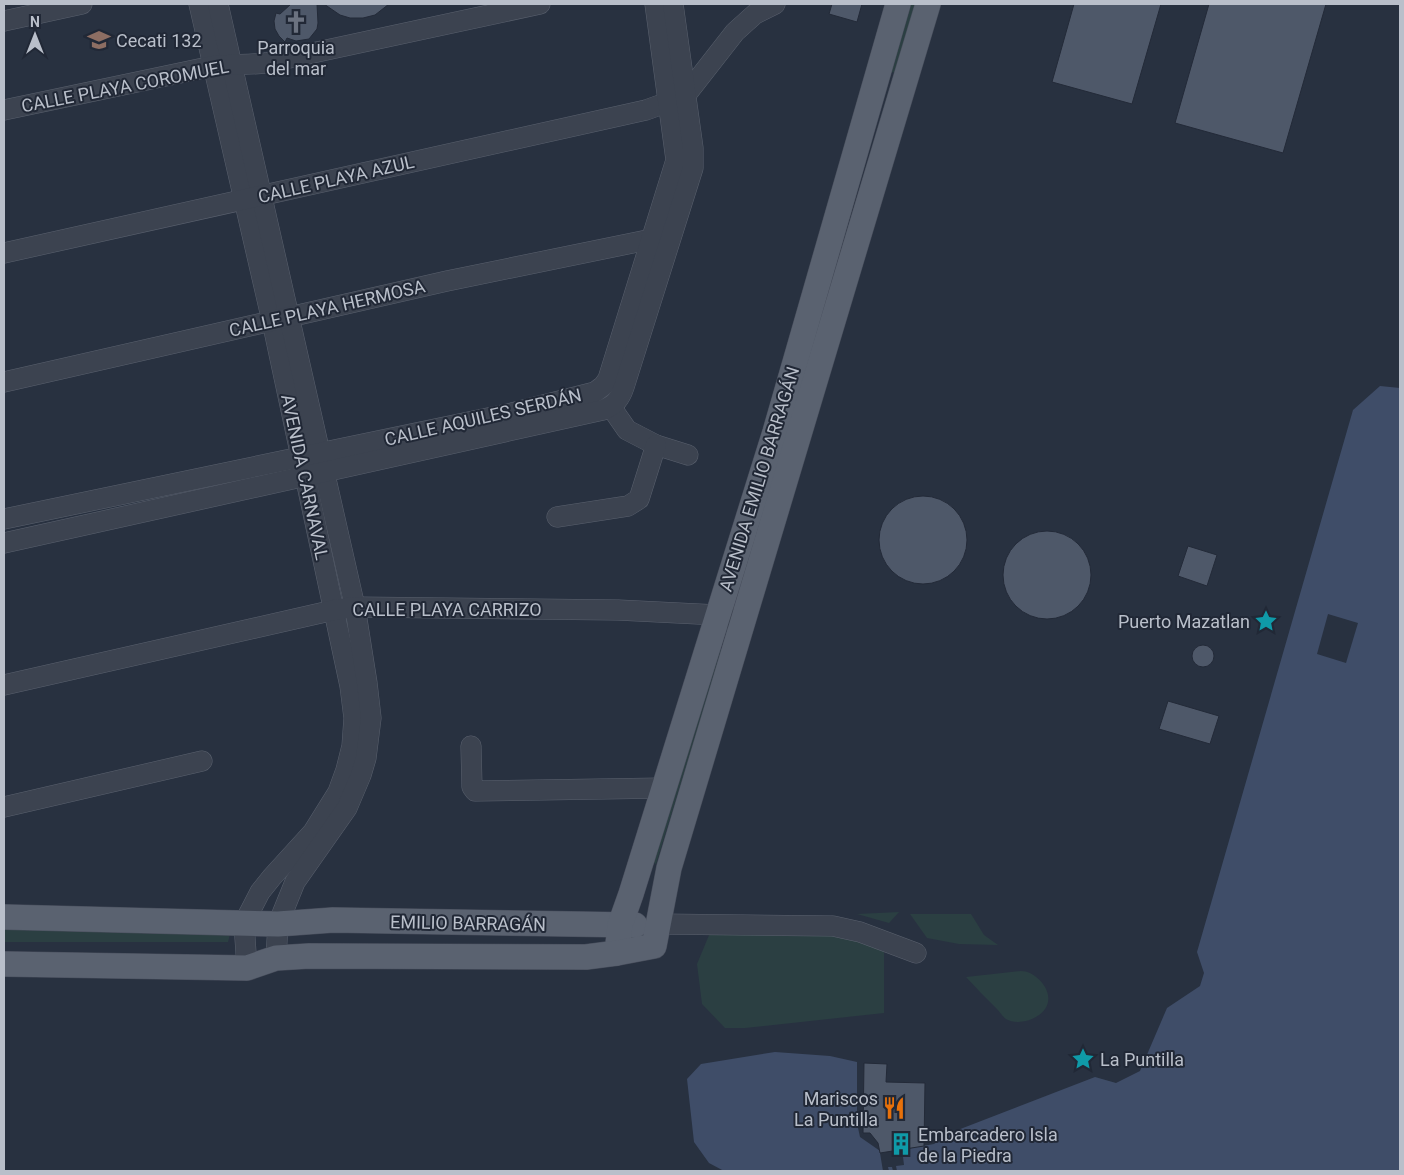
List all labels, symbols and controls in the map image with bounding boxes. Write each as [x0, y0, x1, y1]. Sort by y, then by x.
church icon: Parroquia del mar [283, 9, 309, 35]
north arrow [10, 10, 60, 60]
text: N [30, 14, 40, 30]
school or university icon: Cecati 132 [86, 27, 112, 53]
place label: Cecati 132 [116, 30, 202, 51]
place label: Parroquia del mar [257, 37, 335, 79]
street label: CALLE PLAYA COROMUEL [20, 56, 231, 116]
street label: CALLE PLAYA AZUL [256, 151, 416, 207]
street label: CALLE PLAYA HERMOSA [227, 275, 427, 341]
street label: AVENIDA EMILIO BARRAGÁN [715, 364, 803, 594]
street label: CALLE AQUILES SERDÁN [383, 384, 583, 450]
street label: AVENIDA CARNAVAL [277, 392, 333, 562]
street label: CALLE PLAYA CARRIZO [352, 599, 542, 620]
place icon: Puerto Mazatlan [1253, 608, 1279, 634]
place label: Puerto Mazatlan [1118, 611, 1250, 632]
street label: EMILIO BARRAGÁN [390, 911, 546, 935]
place icon: La Puntilla [1070, 1046, 1096, 1072]
place label: La Puntilla [1100, 1049, 1184, 1070]
place label: Mariscos La Puntilla [794, 1088, 878, 1130]
restaurant icon: Mariscos La Puntilla [881, 1095, 907, 1121]
place label: Embarcadero Isla de la Piedra [918, 1124, 1058, 1166]
building icon: Embarcadero Isla de la Piedra [888, 1131, 914, 1157]

